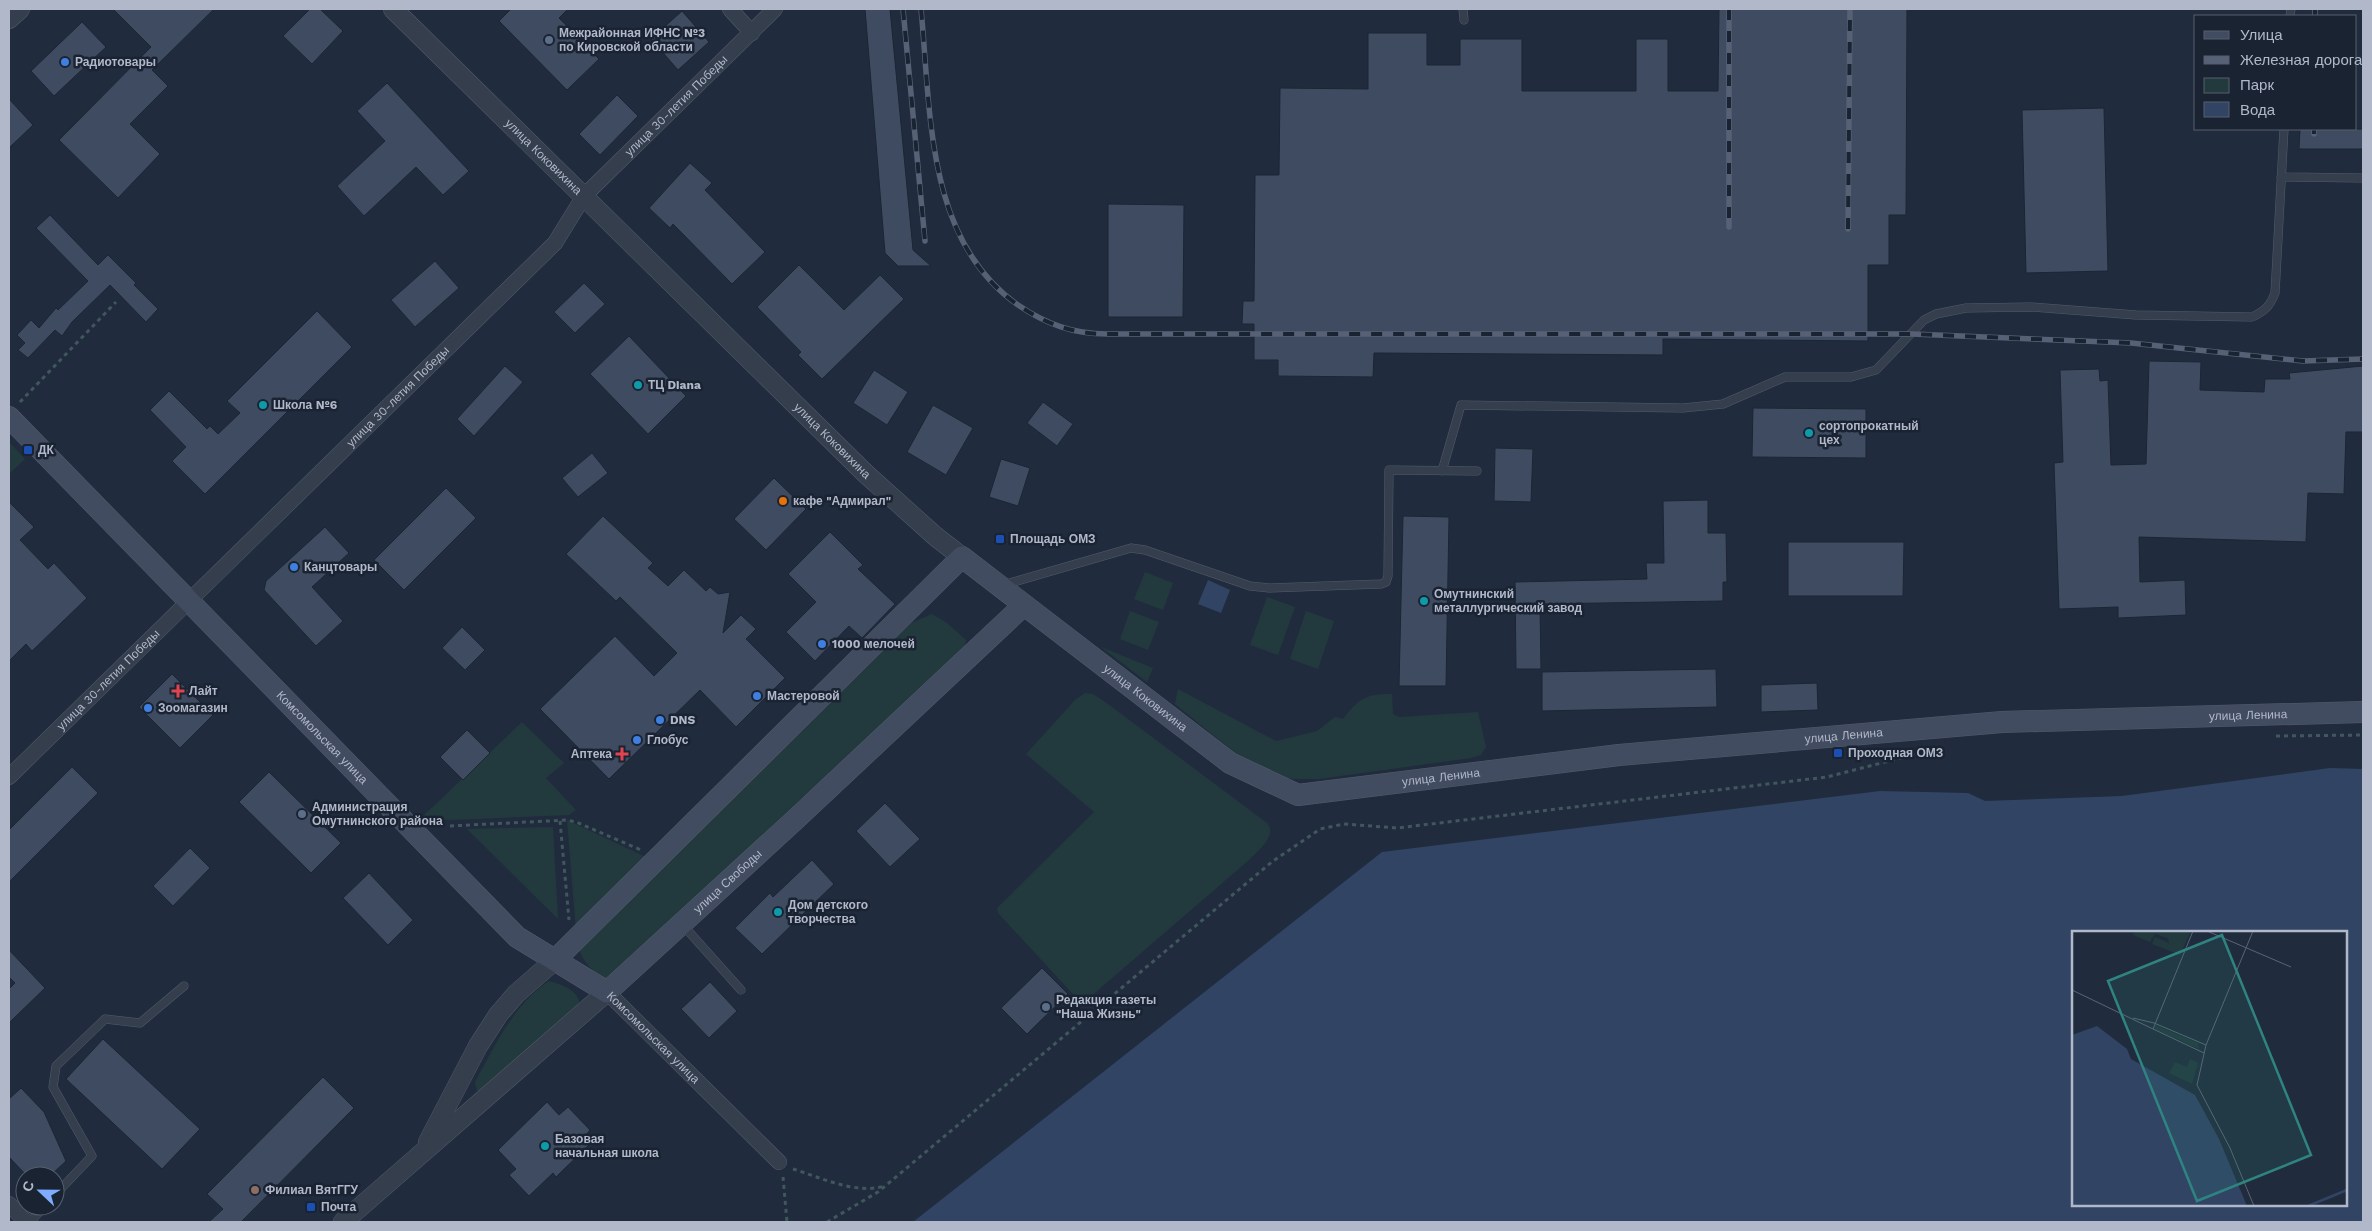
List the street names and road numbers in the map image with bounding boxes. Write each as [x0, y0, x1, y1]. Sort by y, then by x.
street label: улица 30-летия Победы [622, 52, 730, 159]
street label: улица Коковихина [502, 116, 585, 198]
street label: улица 30-летия Победы [344, 343, 452, 450]
street label: улица Коковихина [791, 400, 874, 482]
street label: улица 30-летия Победы [54, 627, 163, 733]
street label: улица Коковихина [1101, 661, 1190, 735]
street label: Комсомольская улица [274, 688, 371, 787]
street label: улица Ленина [2209, 707, 2288, 723]
street label: улица Ленина [1804, 725, 1884, 746]
street label: улица Ленина [1401, 765, 1481, 789]
street label: улица Свободы [691, 847, 765, 916]
street label: Комсомольская улица [604, 989, 703, 1087]

